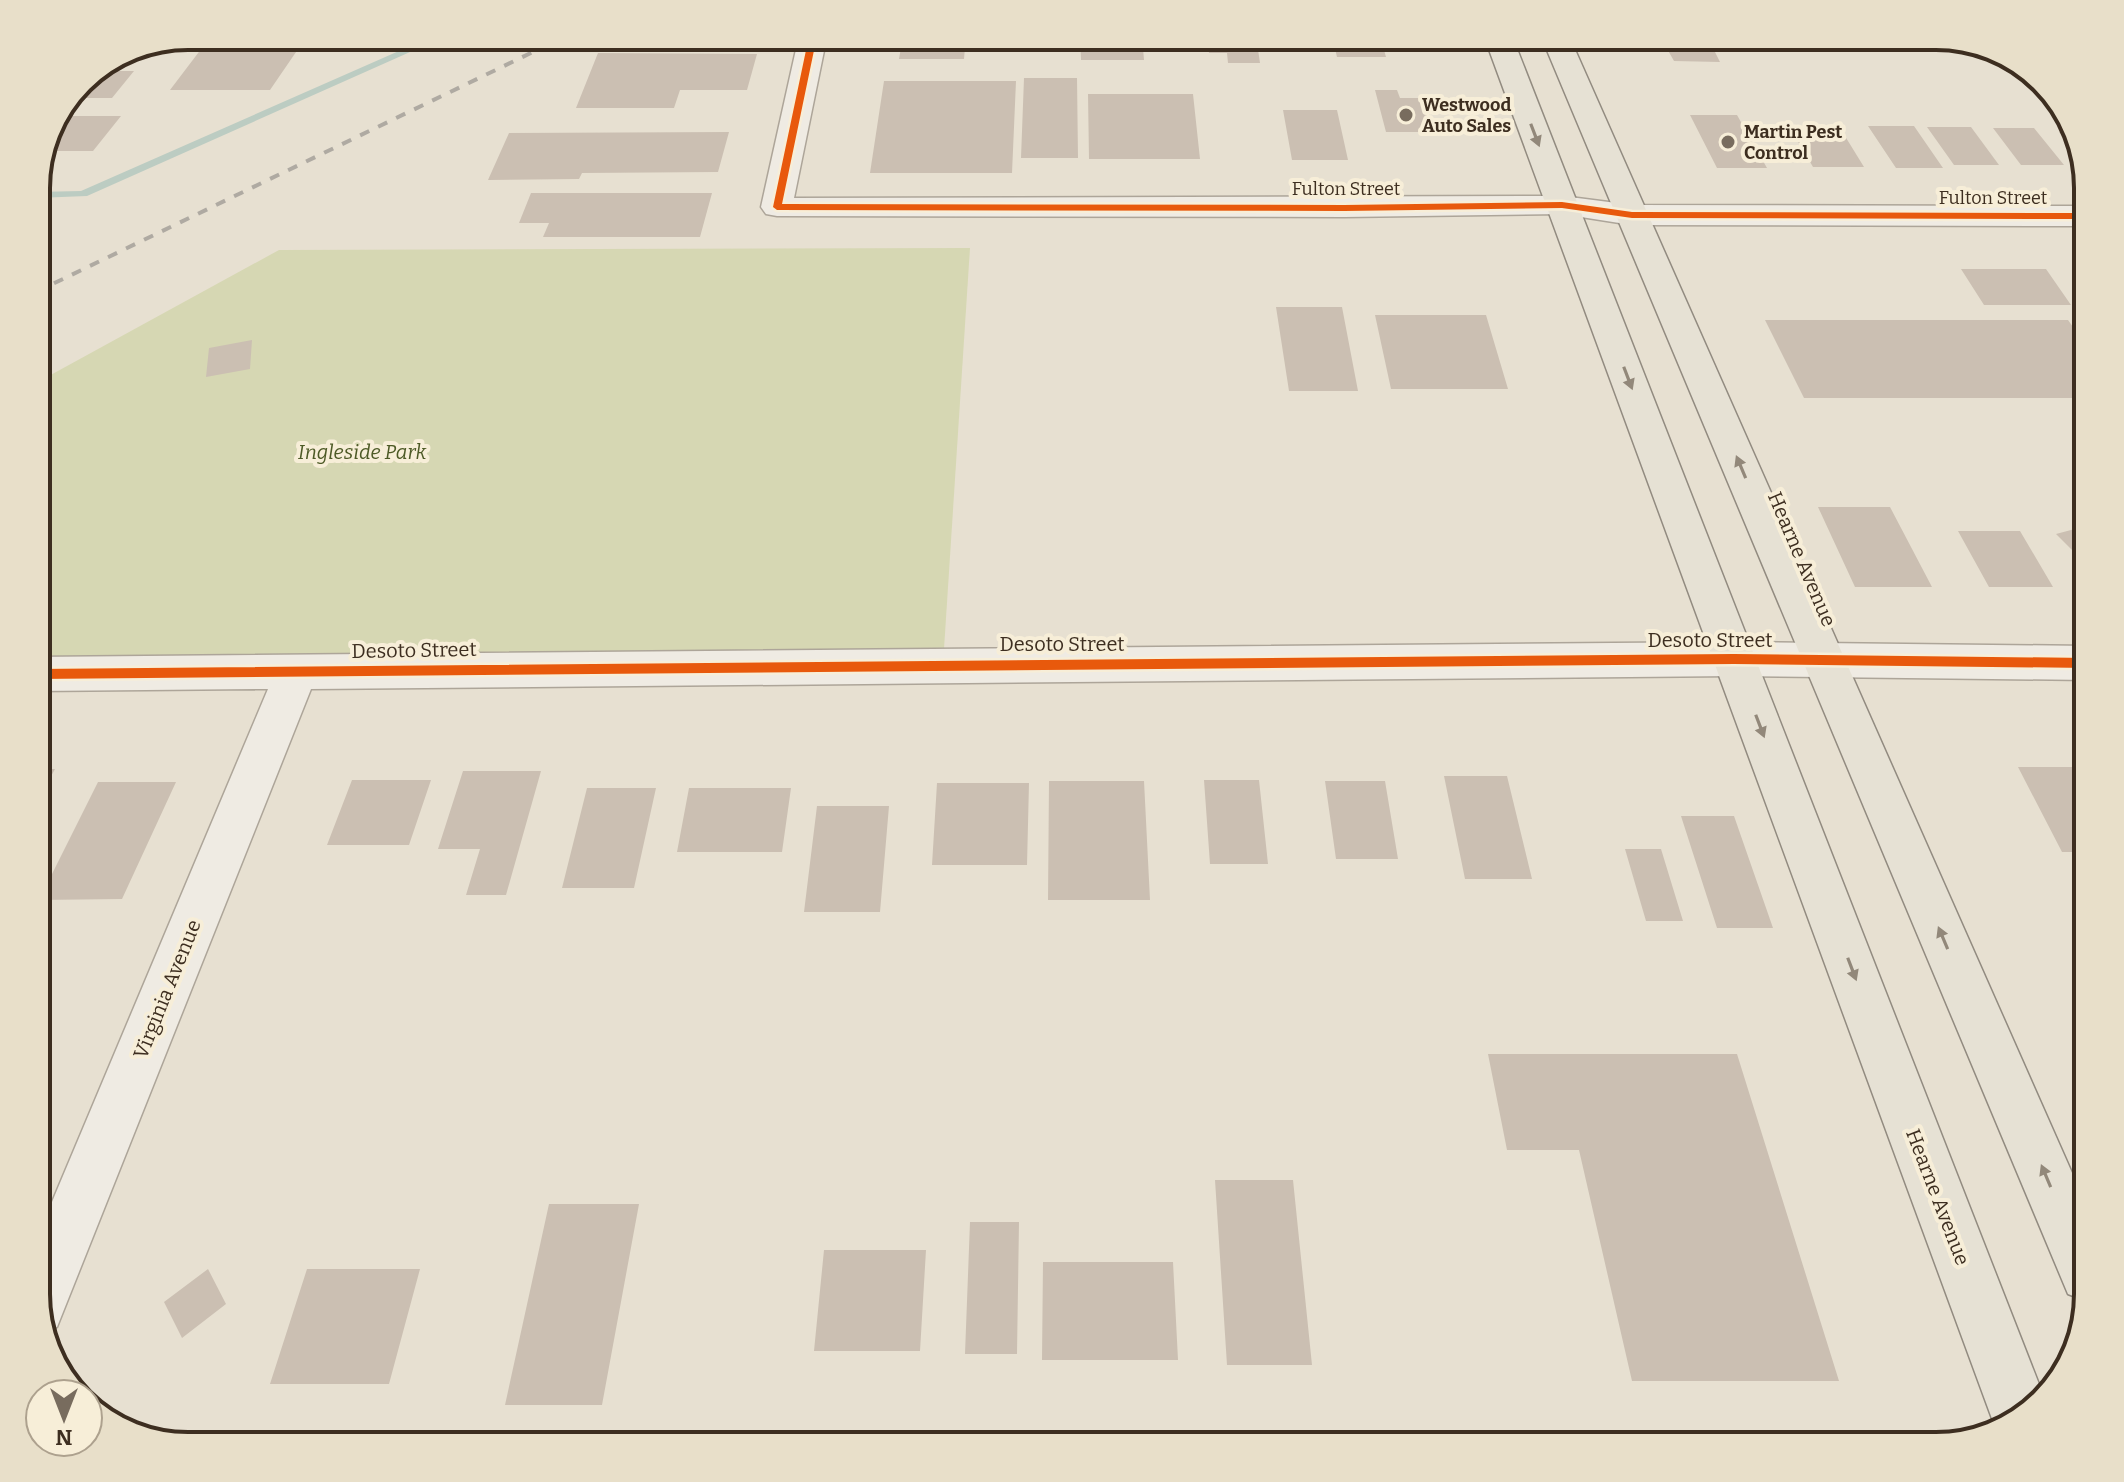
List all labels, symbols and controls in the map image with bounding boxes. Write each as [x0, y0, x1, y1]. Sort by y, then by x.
place label: Westwood Auto Sales [1422, 94, 1511, 137]
marker: Westwood Auto Sales [1397, 106, 1415, 124]
place label: Martin Pest Control [1744, 121, 1842, 164]
one-way arrow [1529, 123, 1542, 147]
marker: Martin Pest Control [1719, 133, 1737, 151]
street label: Fulton Street [1292, 178, 1401, 200]
street label: Fulton Street [1939, 187, 2048, 209]
one-way arrow [1622, 366, 1635, 390]
park label: Ingleside Park [298, 440, 426, 464]
one-way arrow [1734, 455, 1747, 479]
street label: Hearne Avenue [1763, 488, 1841, 630]
street label: Desoto Street [1647, 628, 1773, 652]
street label: Desoto Street [999, 632, 1125, 656]
street label: Desoto Street [351, 637, 477, 663]
one-way arrow [1754, 714, 1766, 738]
street label: Virginia Avenue [128, 916, 206, 1062]
one-way arrow [1937, 926, 1950, 949]
one-way arrow [1846, 957, 1859, 981]
street label: Hearne Avenue [1901, 1125, 1975, 1269]
one-way arrow [2040, 1165, 2053, 1188]
north arrow [24, 1378, 104, 1458]
text: N [55, 1424, 72, 1451]

